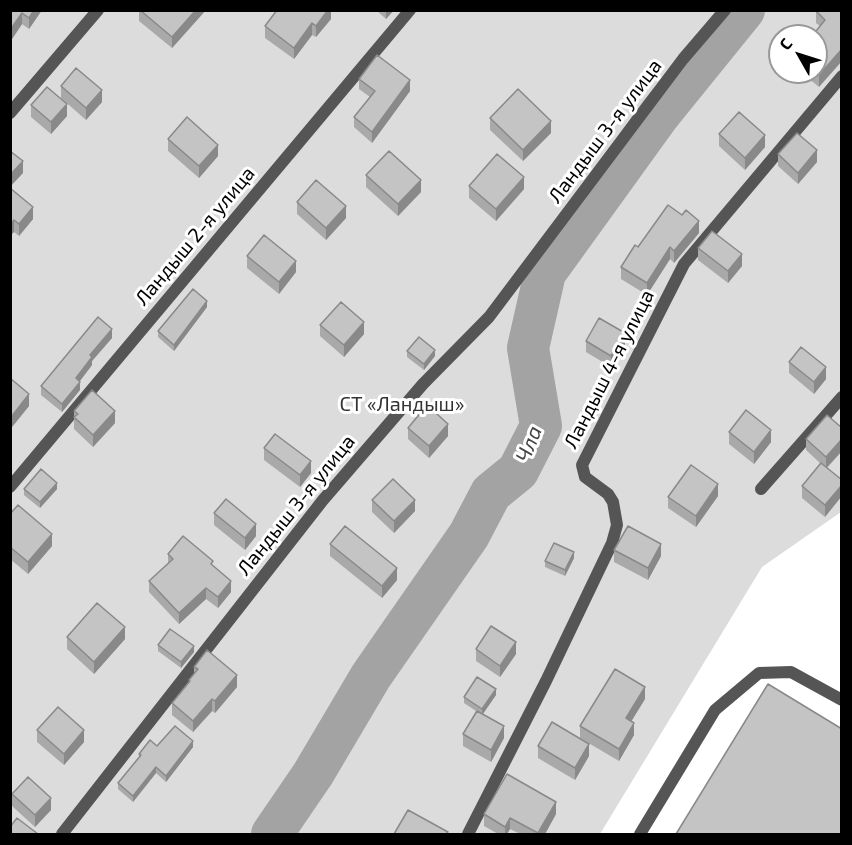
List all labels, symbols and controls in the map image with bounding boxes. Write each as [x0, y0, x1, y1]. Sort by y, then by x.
north arrow [768, 24, 828, 84]
text: С [775, 34, 796, 53]
street label: Ландыш 3-я улица [543, 54, 667, 208]
street label: Ландыш 2-я улица [130, 162, 260, 310]
street label: Ландыш 4-я улица [559, 286, 659, 452]
park label: СТ «Ландыш» [340, 392, 464, 416]
water label: Чла [510, 422, 548, 466]
street label: Ландыш 3-я улица [232, 430, 360, 580]

